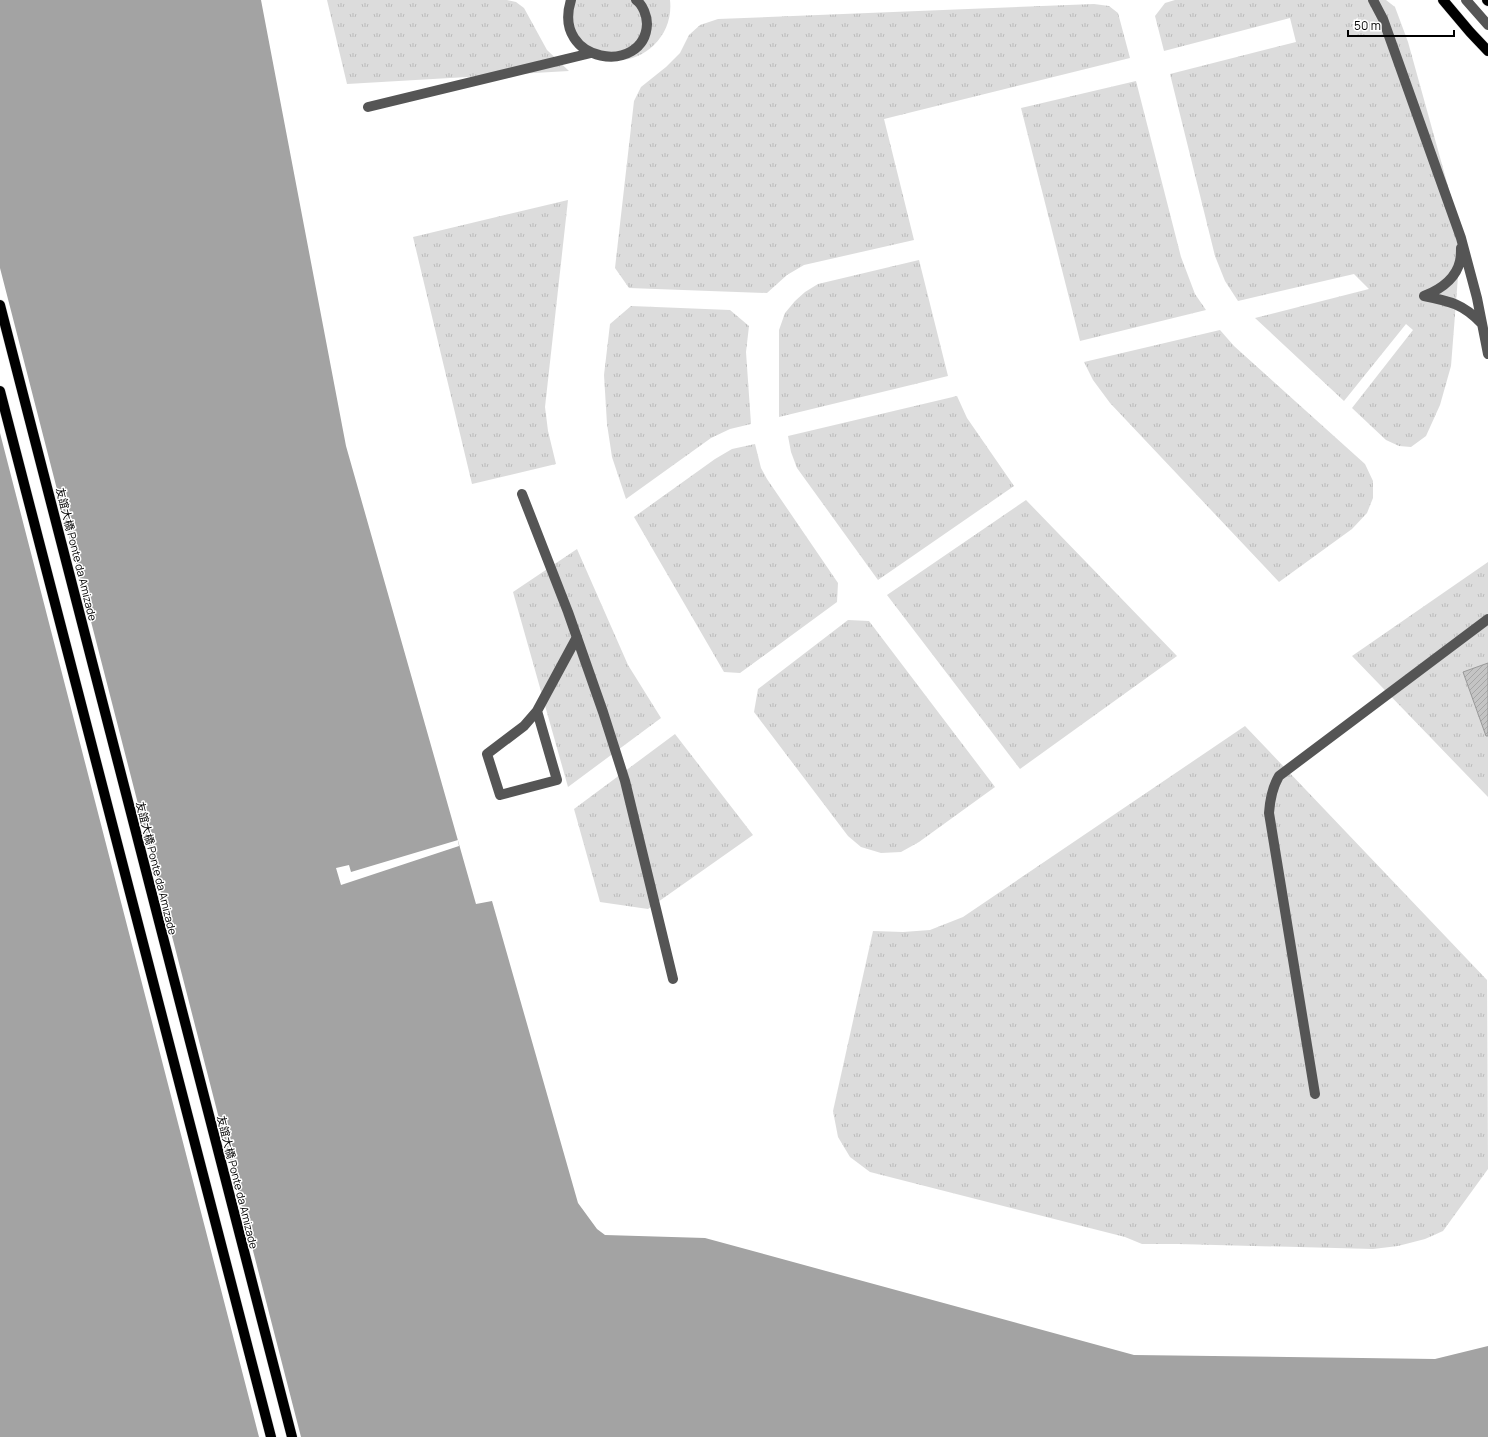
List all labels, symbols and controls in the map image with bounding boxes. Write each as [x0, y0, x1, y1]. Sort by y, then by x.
scale bar [1348, 12, 1454, 38]
text: 50 m [1354, 17, 1381, 34]
street label: 友誼大橋 Ponte da Amizade [53, 486, 101, 623]
street label: 友誼大橋 Ponte da Amizade [133, 800, 181, 937]
street label: 友誼大橋 Ponte da Amizade [214, 1114, 262, 1251]

